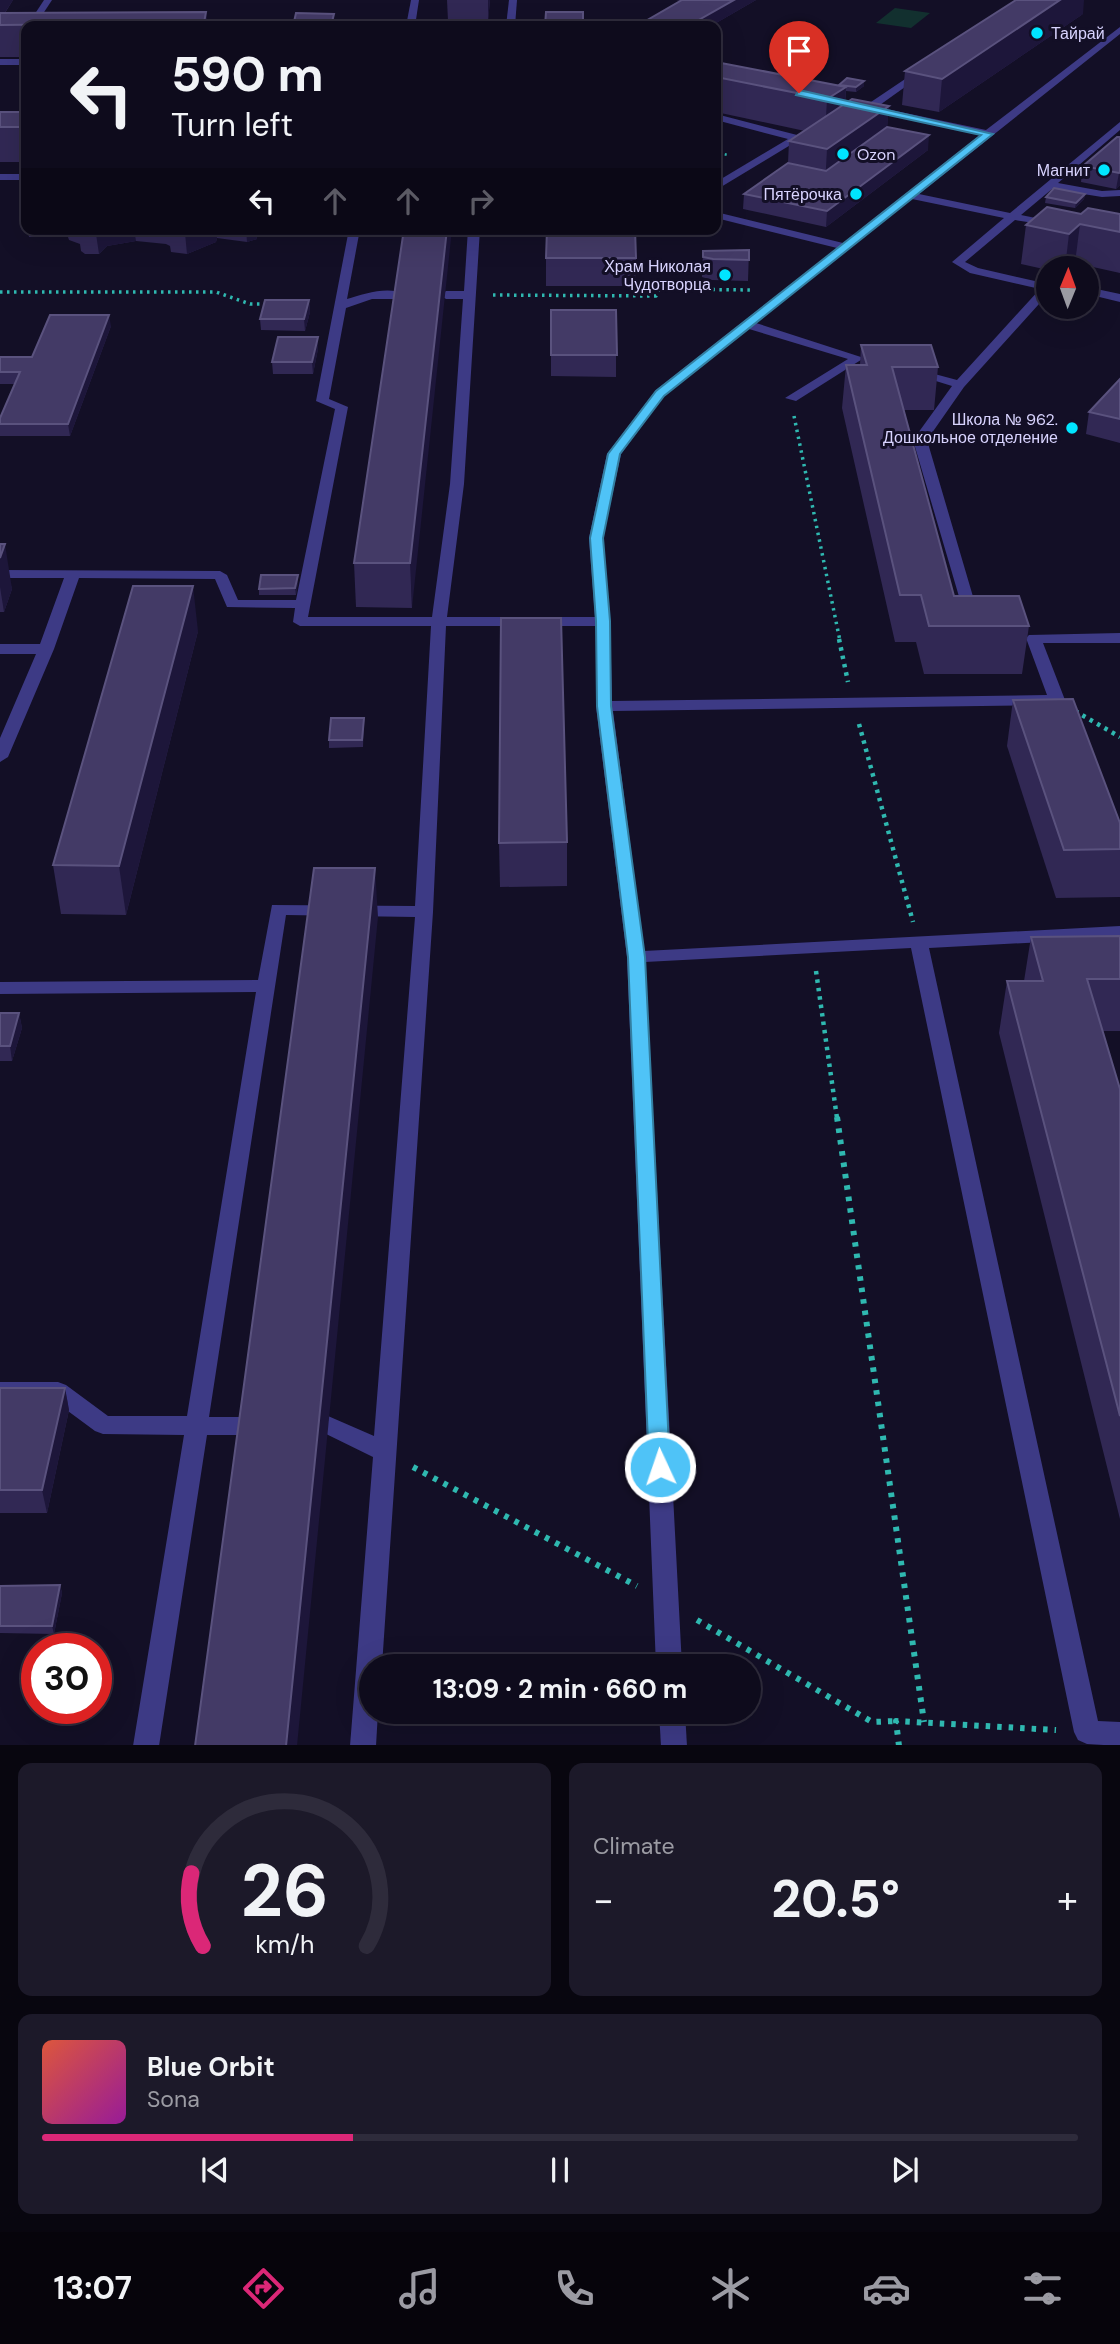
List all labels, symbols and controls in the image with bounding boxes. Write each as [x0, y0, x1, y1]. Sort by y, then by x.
pin [769, 21, 829, 93]
place label: Тайрай [1051, 23, 1105, 44]
marker: Тайрай [1029, 25, 1045, 41]
icon: arrive [780, 32, 818, 70]
text: 590 m [171, 42, 324, 106]
icon: left [56, 49, 147, 140]
text: Turn left [171, 104, 293, 146]
place label: Ozon [857, 144, 895, 165]
marker: Ozon [835, 146, 851, 162]
place label: Магнит [1037, 160, 1091, 181]
marker: Магнит [1096, 162, 1112, 178]
icon: left [243, 182, 281, 220]
icon: ahead [316, 182, 354, 220]
icon: ahead [389, 182, 427, 220]
icon: right [462, 182, 500, 220]
place label: Пятёрочка [764, 184, 842, 205]
marker: Пятёрочка [848, 186, 864, 202]
place label: Храм Николая Чудотворца [604, 256, 711, 295]
north arrow [1036, 256, 1099, 318]
map controls [1036, 256, 1099, 319]
marker: Храм Николая Чудотворца [717, 267, 733, 283]
place label: Школа № 962. Дошкольное отделение [883, 409, 1058, 448]
marker: Школа № 962. Дошкольное отделение [1064, 420, 1080, 436]
position arrow [623, 1430, 697, 1504]
speed limit sign: 30 [21, 1633, 112, 1724]
text: 13:09 · 2 min · 660 m [433, 1672, 687, 1706]
text: Climate [593, 1831, 675, 1861]
text: 26 [240, 1844, 329, 1939]
text: 20.5° [771, 1865, 900, 1933]
text: − [593, 1875, 614, 1925]
text: + [1057, 1875, 1078, 1925]
text: km/h [255, 1927, 314, 1960]
text: Blue Orbit [147, 2050, 275, 2084]
text: Sona [147, 2084, 200, 2114]
icon: previous [196, 2151, 234, 2189]
icon: pause [541, 2151, 579, 2189]
icon: next [886, 2151, 924, 2189]
icon: directions [239, 2264, 288, 2313]
icon: music [395, 2264, 444, 2313]
icon: phone [550, 2264, 599, 2313]
icon: climate [706, 2264, 755, 2313]
icon: car [862, 2264, 911, 2313]
icon: filters [1018, 2264, 1067, 2313]
text: 13:07 [53, 2267, 132, 2309]

